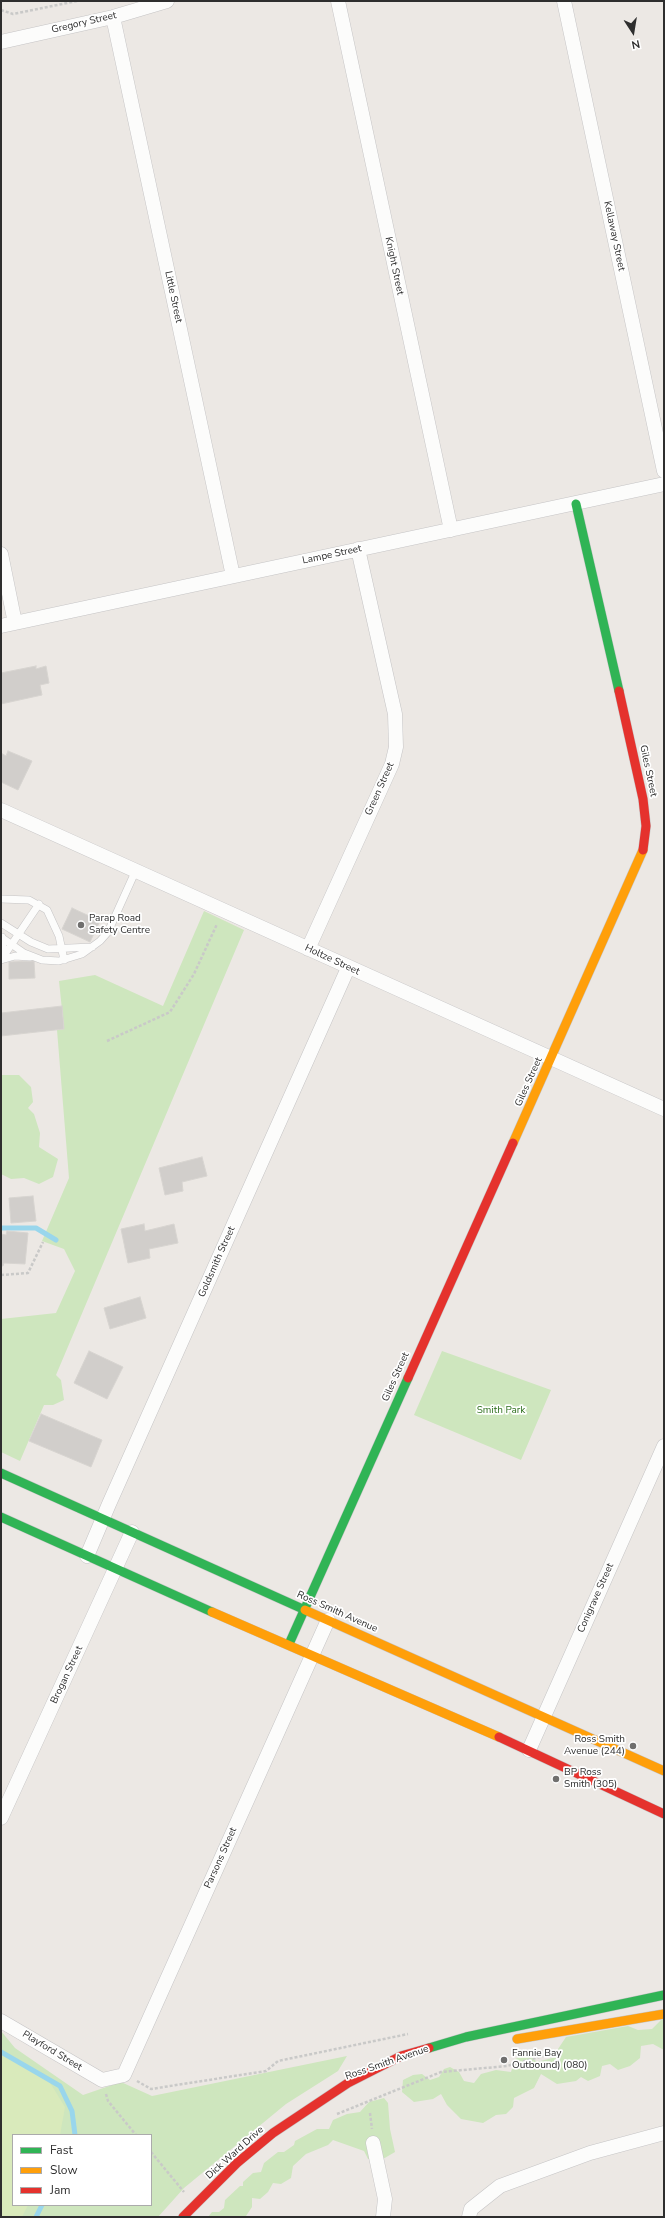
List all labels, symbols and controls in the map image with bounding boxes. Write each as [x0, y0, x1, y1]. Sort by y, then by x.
street label: Gregory Street [50, 10, 118, 36]
north arrow [613, 12, 653, 52]
text: N [630, 36, 641, 52]
street label: Kellaway Street [601, 200, 627, 272]
street label: Knight Street [382, 236, 406, 296]
street label: Little Street [162, 270, 184, 324]
street label: Lampe Street [301, 543, 363, 567]
street label: Giles Street [637, 744, 659, 798]
street label: Green Street [363, 761, 397, 817]
place label: Parap Road Safety Centre [89, 913, 150, 936]
marker: Parap Road Safety Centre [76, 920, 86, 930]
street label: Holtze Street [303, 942, 361, 978]
street label: Giles Street [513, 1056, 545, 1108]
street label: Goldsmith Street [196, 1225, 238, 1299]
street label: Giles Street [380, 1351, 412, 1403]
park label: Smith Park [477, 1405, 525, 1417]
street label: Conigrave Street [575, 1561, 617, 1635]
street label: Ross Smith Avenue [295, 1589, 379, 1635]
street label: Brogan Street [48, 1644, 86, 1706]
place label: Ross Smith Avenue (244) [564, 1734, 625, 1758]
marker: Ross Smith Avenue (244) [628, 1741, 638, 1751]
place label: BP Ross Smith (305) [564, 1767, 617, 1790]
marker: BP Ross Smith (305) [551, 1774, 561, 1784]
street label: Parsons Street [202, 1826, 240, 1890]
street label: Playford Street [20, 2028, 84, 2074]
street label: Ross Smith Avenue [344, 2043, 430, 2083]
place label: Fannie Bay Outbound) (080) [512, 2048, 587, 2072]
marker: Fannie Bay Outbound) (080) [499, 2055, 509, 2065]
street label: Dick Ward Drive [204, 2124, 266, 2182]
legend [12, 2134, 152, 2206]
text: Fast [50, 2142, 73, 2158]
text: Slow [50, 2162, 78, 2178]
text: Jam [50, 2182, 71, 2198]

